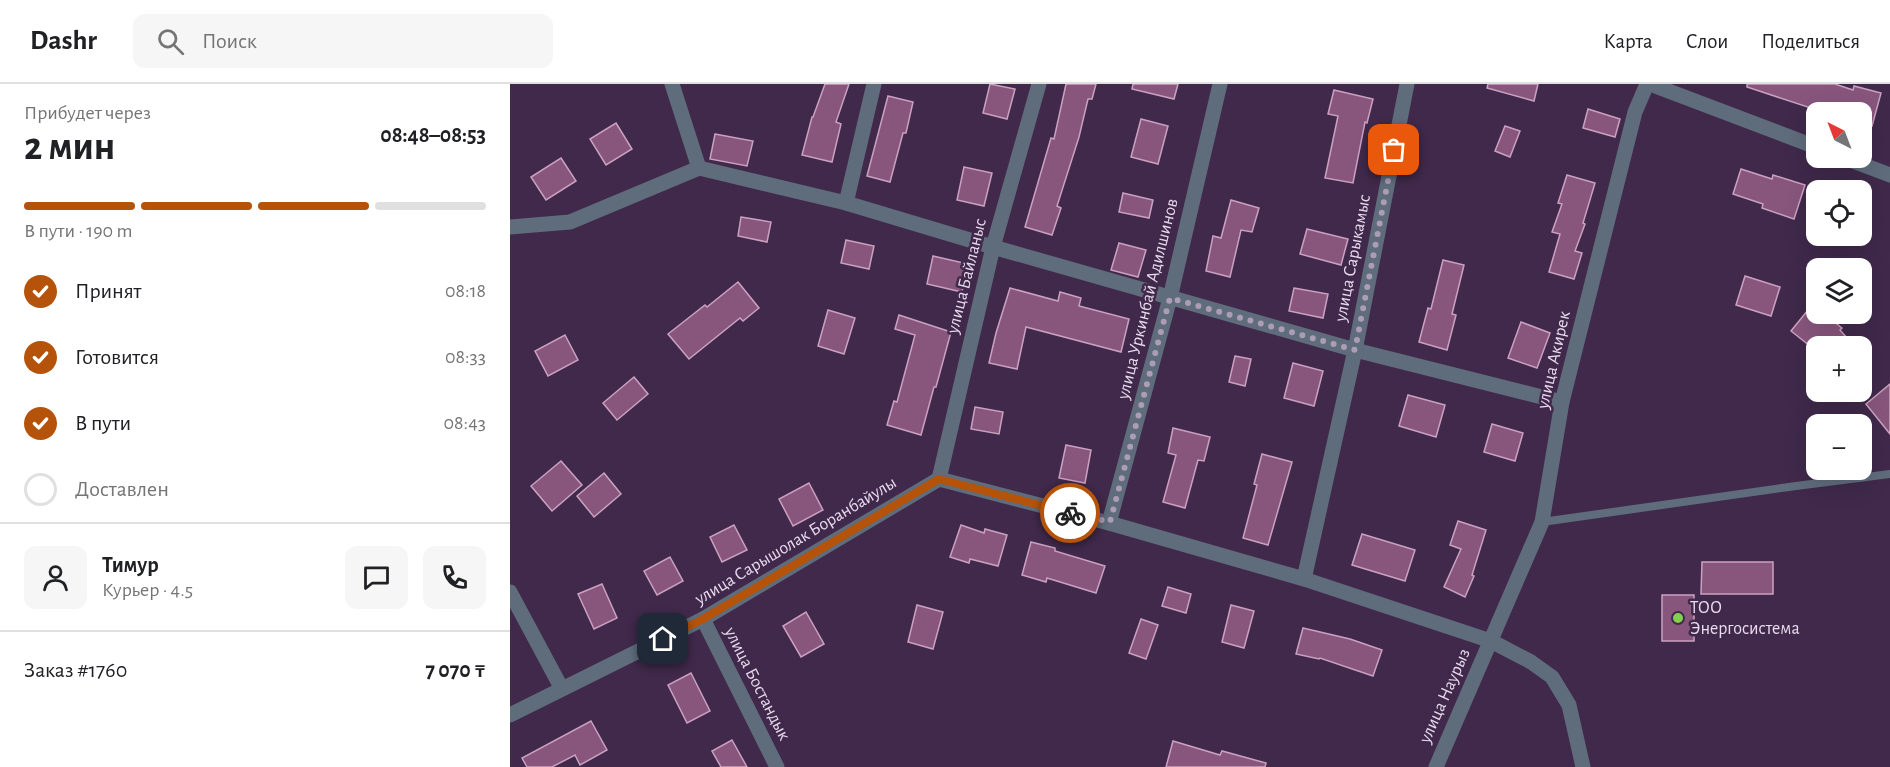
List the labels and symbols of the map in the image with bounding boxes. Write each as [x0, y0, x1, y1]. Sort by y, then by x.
north arrow [1806, 102, 1872, 168]
pin [1368, 124, 1419, 175]
street label: улица Сарыкамыс [1332, 193, 1374, 324]
street label: улица Уркинбай Адилшинов [1113, 197, 1182, 402]
street label: улица Байланыс [944, 217, 990, 336]
street label: улица Акирек [1534, 309, 1574, 412]
street label: улица Сарышолак Боранбайулы [691, 473, 900, 609]
courier [1040, 483, 1100, 543]
place label: ТОО Энергосистема [1690, 599, 1800, 638]
marker: ТОО Энергосистема [1671, 611, 1685, 625]
pin [637, 613, 688, 664]
street label: улица Бостандык [720, 624, 794, 744]
street label: улица Наурыз [1416, 646, 1474, 747]

